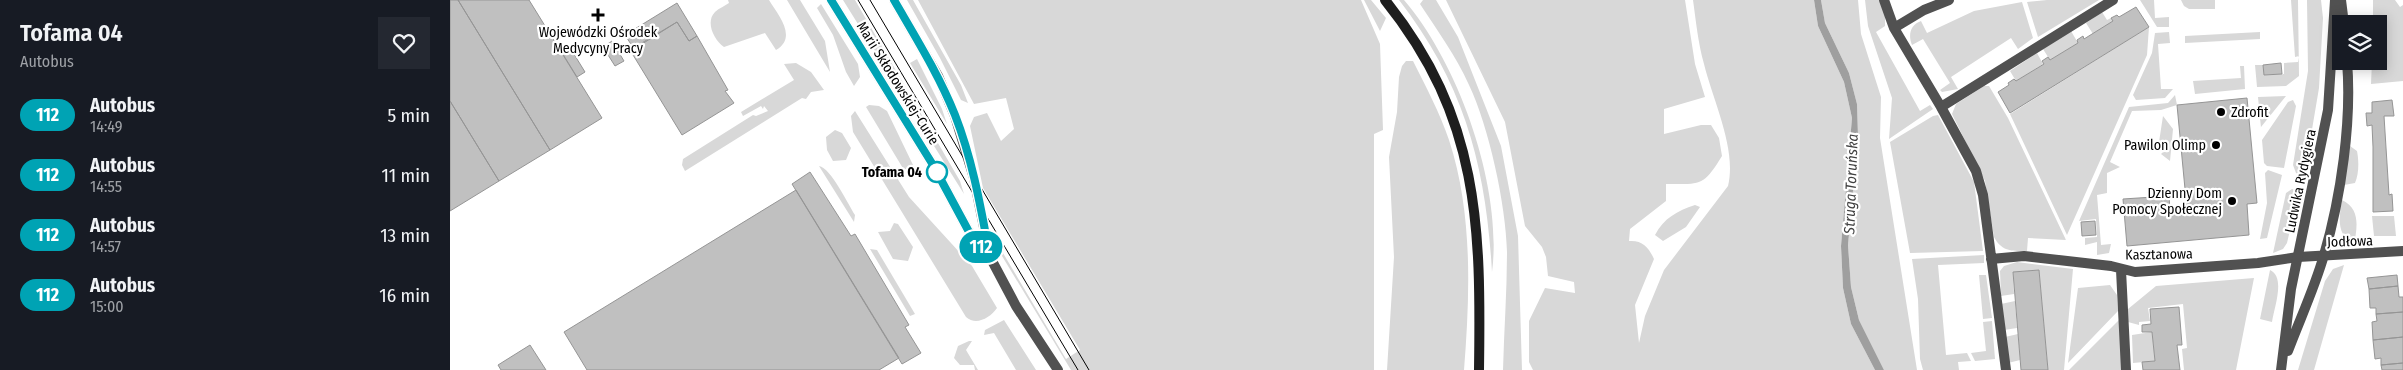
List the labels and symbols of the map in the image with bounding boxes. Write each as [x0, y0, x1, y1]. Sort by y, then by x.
marker: Wojewódzki Ośrodek Medycyny Pracy [591, 8, 605, 22]
street label: Marii Skłodowskiej-Curie [853, 19, 942, 148]
place label: Wojewódzki Ośrodek Medycyny Pracy [539, 24, 658, 57]
place label: Zdrofit [2231, 104, 2269, 121]
marker: Zdrofit [2215, 106, 2227, 118]
street label: Ludwika Rydygiera [2281, 127, 2320, 235]
water label: Struga Toruńska [1840, 133, 1862, 236]
place label: Pawilon Olimp [2124, 137, 2206, 154]
marker: Pawilon Olimp [2210, 139, 2222, 151]
marker: Tofama 04 [926, 161, 948, 183]
place label: Tofama 04 [862, 164, 922, 181]
place label: Dzienny Dom Pomocy Społecznej [2112, 185, 2222, 218]
marker: Dzienny Dom Pomocy Społecznej [2226, 195, 2238, 207]
line badge: 112 [952, 231, 1010, 263]
street label: Jodłowa [2327, 232, 2373, 251]
street label: Kasztanowa [2125, 245, 2193, 264]

